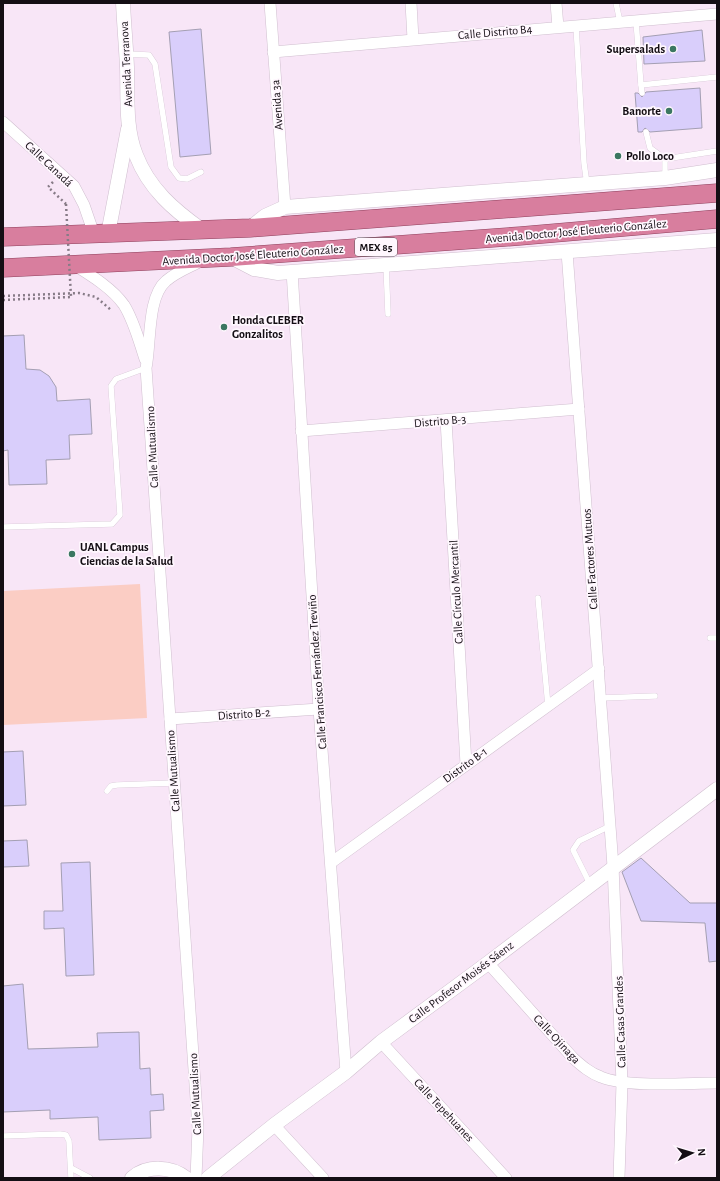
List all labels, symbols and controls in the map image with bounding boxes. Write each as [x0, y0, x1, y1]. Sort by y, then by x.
street label: Avenida Terranova [118, 20, 134, 107]
street label: Calle Distrito B4 [457, 23, 533, 41]
place label: Supersalads [606, 43, 665, 55]
marker: Supersalads [668, 44, 678, 54]
street label: Avenida 3a [269, 79, 285, 131]
place label: Banorte [622, 105, 661, 117]
marker: Banorte [664, 106, 674, 116]
street label: Calle Canadá [23, 139, 76, 189]
place label: Pollo Loco [626, 150, 674, 162]
marker: Pollo Loco [613, 151, 623, 161]
street label: Avenida Doctor José Eleuterio González [485, 217, 667, 245]
road number: MEX 85 [355, 238, 397, 256]
street label: Avenida Doctor José Eleuterio González [162, 243, 344, 267]
place label: Honda CLEBER Gonzalitos [232, 314, 304, 340]
marker: Honda CLEBER Gonzalitos [219, 322, 229, 332]
street label: Calle Mutualismo [144, 406, 160, 488]
street label: Distrito B-3 [413, 413, 467, 429]
street label: Calle Factores Mutuos [580, 508, 600, 610]
street label: Calle Círculo Mercantil [447, 540, 465, 644]
place label: UANL Campus Ciencias de la Salud [80, 541, 174, 567]
marker: UANL Campus Ciencias de la Salud [67, 549, 77, 559]
street label: Calle Francisco Fernández Treviño [306, 594, 328, 750]
street label: Distrito B-2 [217, 706, 271, 722]
street label: Calle Mutualismo [164, 730, 182, 812]
street label: Distrito B-1 [441, 745, 489, 785]
street label: Calle Profesor Moisés Sáenz [406, 939, 516, 1025]
street label: Calle Casas Grandes [612, 976, 628, 1068]
street label: Calle Ojinaga [531, 1012, 583, 1067]
street label: Calle Mutualismo [187, 1053, 203, 1135]
street label: Calle Tepehuanes [412, 1076, 476, 1144]
north arrow [672, 1133, 712, 1173]
text: N [696, 1148, 707, 1156]

